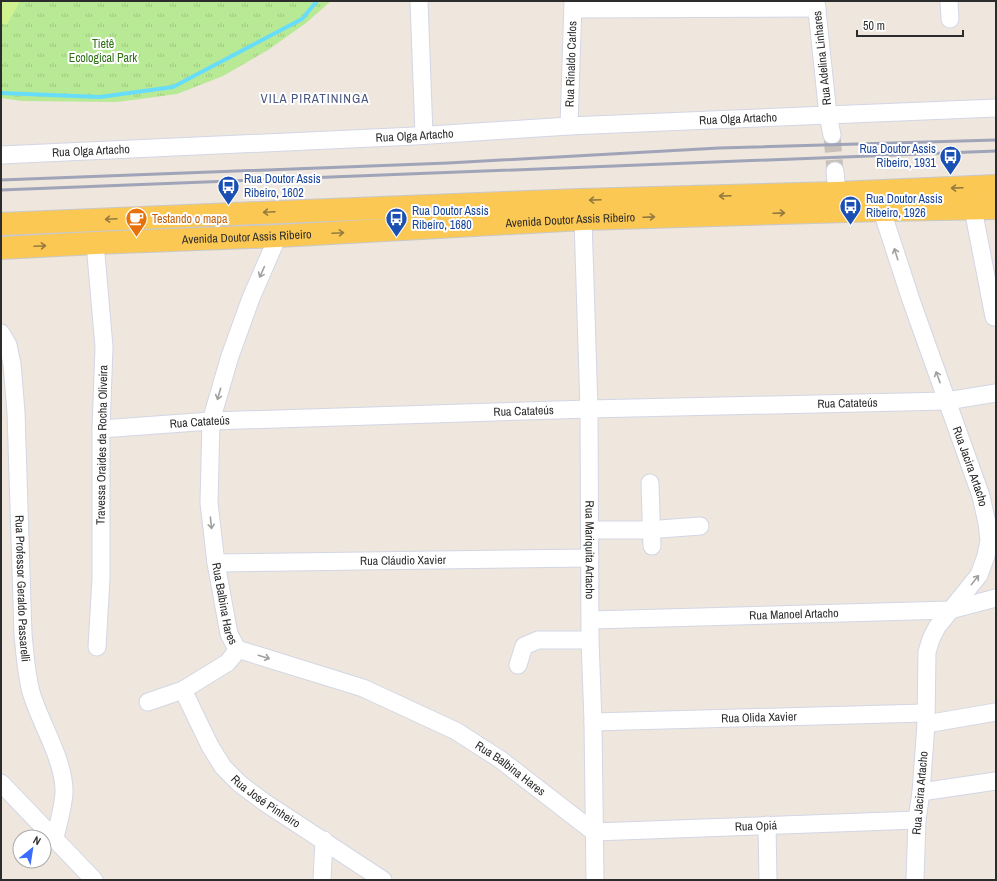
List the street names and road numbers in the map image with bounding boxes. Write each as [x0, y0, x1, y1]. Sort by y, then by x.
street label: Rua Adelina Linhares [809, 10, 835, 106]
street label: Rua Rinaldo Carlos [562, 21, 580, 107]
street label: Rua Olga Artacho [699, 109, 777, 128]
street label: Rua Olga Artacho [375, 126, 454, 146]
street label: Rua Olga Artacho [52, 141, 130, 161]
street label: Avenida Doutor Assis Ribeiro [504, 209, 635, 231]
street label: Avenida Doutor Assis Ribeiro [181, 226, 312, 248]
street label: Travessa Oraides da Rocha Oliveira [93, 364, 111, 525]
street label: Rua Catateús [817, 395, 878, 412]
street label: Rua Catateús [493, 402, 554, 420]
street label: Rua Catateús [169, 412, 230, 432]
street label: Rua Jacira Artacho [949, 424, 991, 508]
street label: Rua Mariquita Artacho [581, 501, 598, 599]
street label: Rua Professor Geraldo Passarelli [11, 515, 34, 663]
street label: Rua Cláudio Xavier [360, 552, 447, 569]
street label: Rua Balbina Hares [208, 561, 241, 648]
street label: Rua Manoel Artacho [749, 605, 839, 624]
street label: Rua Olida Xavier [721, 708, 798, 727]
street label: Rua Balbina Hares [472, 737, 549, 800]
street label: Rua Jacira Artacho [908, 751, 932, 835]
street label: Rua José Pinheiro [227, 771, 303, 832]
street label: Rua Opiá [735, 817, 778, 835]

